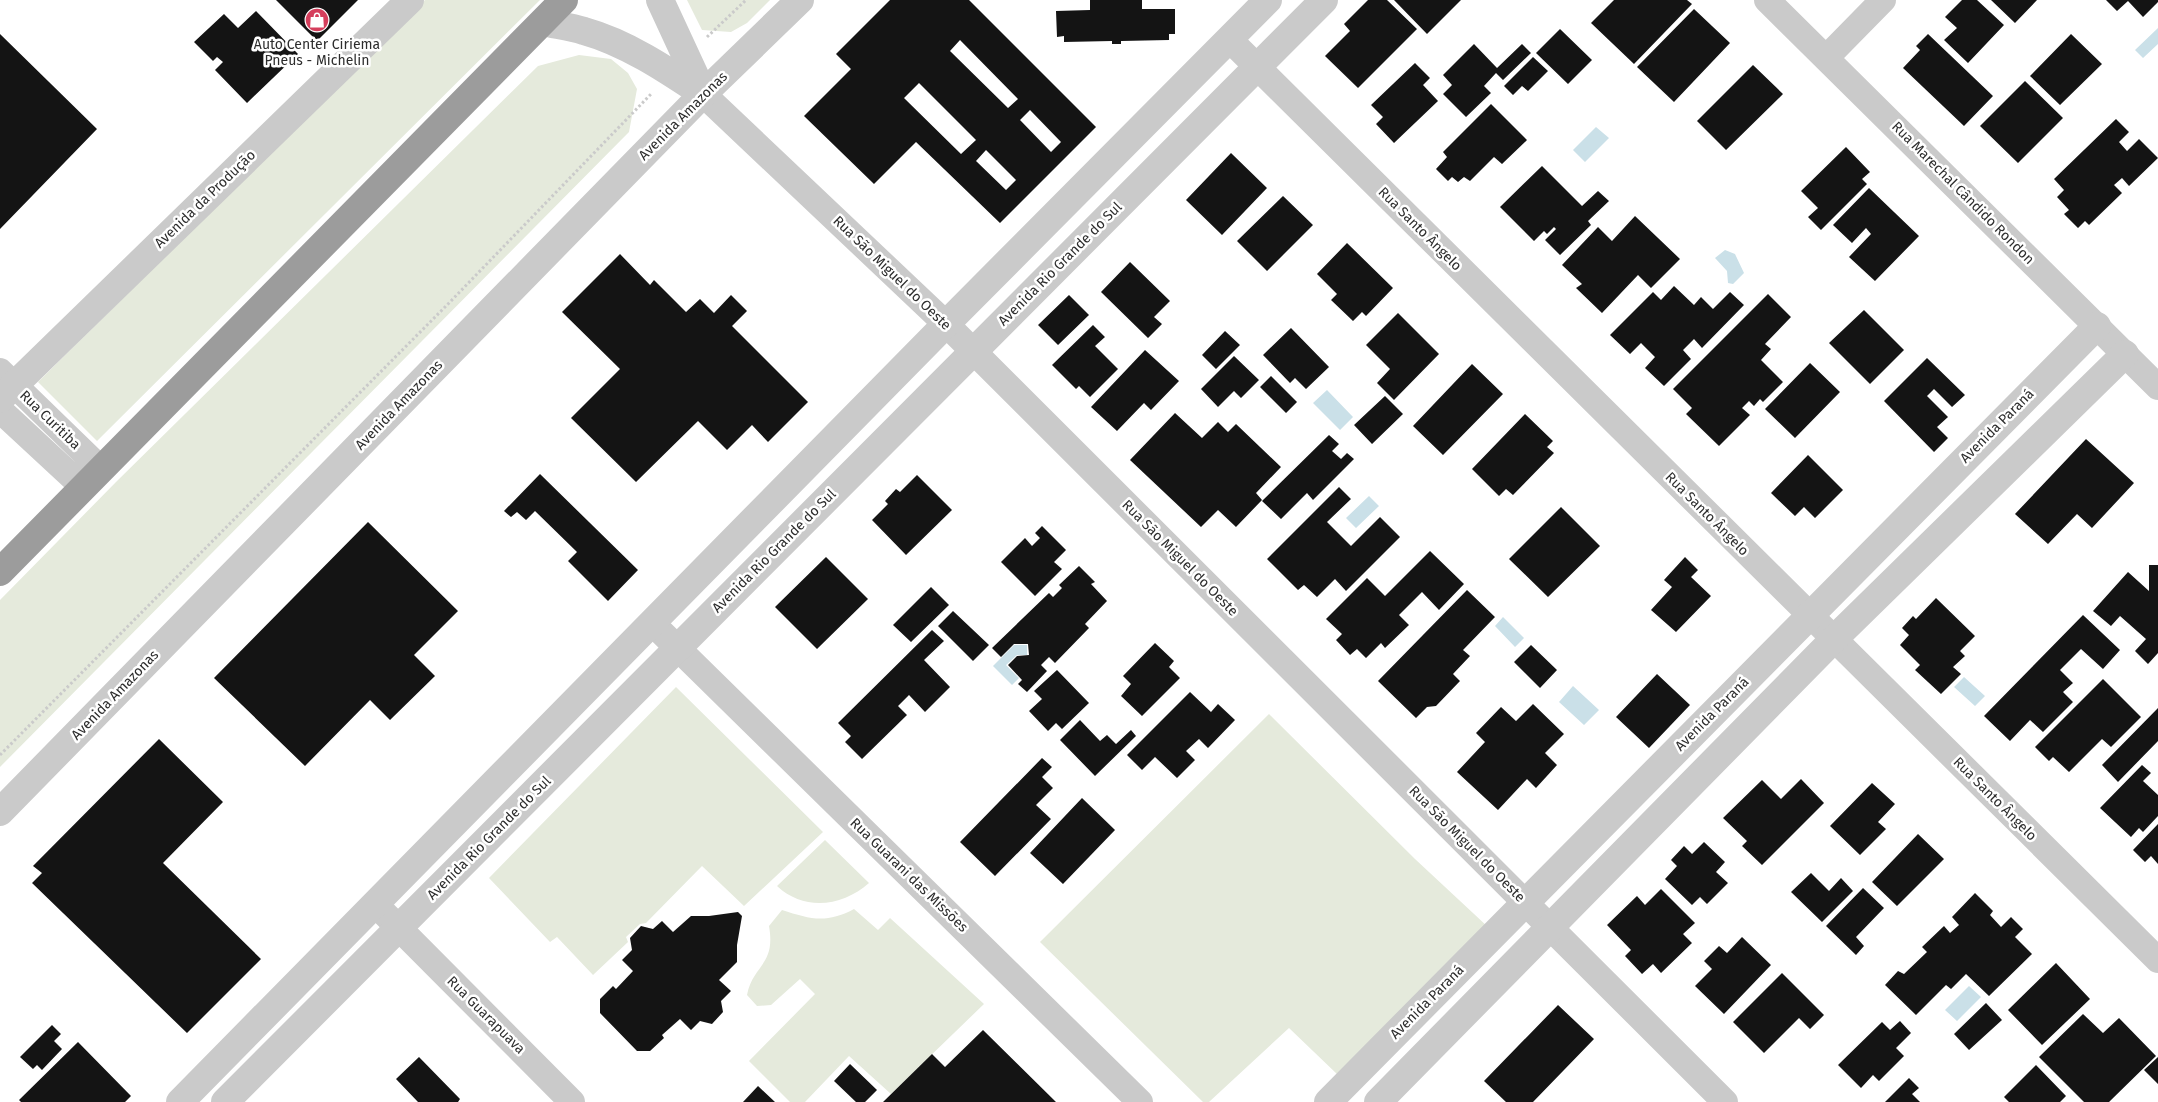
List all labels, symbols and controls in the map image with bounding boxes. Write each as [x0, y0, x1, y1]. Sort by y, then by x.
shop icon: Auto Center Ciriema Pneus - Michelin [304, 7, 330, 33]
place label: Auto Center Ciriema Pneus - Michelin [254, 36, 380, 69]
street label: Avenida Amazonas [635, 68, 731, 164]
street label: Rua Marechal Cândido Rondon [1888, 118, 2038, 268]
street label: Avenida da Produção [151, 146, 259, 252]
street label: Rua Santo Ângelo [1375, 183, 1466, 274]
street label: Avenida Rio Grande do Sul [995, 199, 1125, 329]
street label: Rua São Miguel do Oeste [830, 212, 954, 334]
street label: Avenida Amazonas [352, 356, 447, 453]
street label: Avenida Paraná [1956, 385, 2038, 467]
street label: Rua Curitiba [16, 387, 84, 453]
street label: Rua Santo Ângelo [1662, 468, 1753, 559]
street label: Avenida Rio Grande do Sul [709, 486, 839, 616]
street label: Rua São Miguel do Oeste [1118, 496, 1242, 620]
street label: Avenida Amazonas [68, 646, 163, 743]
street label: Avenida Paraná [1671, 673, 1753, 755]
street label: Rua Santo Ângelo [1950, 753, 2041, 844]
street label: Avenida Rio Grande do Sul [424, 773, 554, 903]
street label: Rua São Miguel do Oeste [1405, 782, 1529, 906]
street label: Rua Guarani das Missões [847, 814, 972, 936]
street label: Avenida Paraná [1386, 961, 1468, 1043]
street label: Rua Guarapuava [443, 972, 529, 1058]

